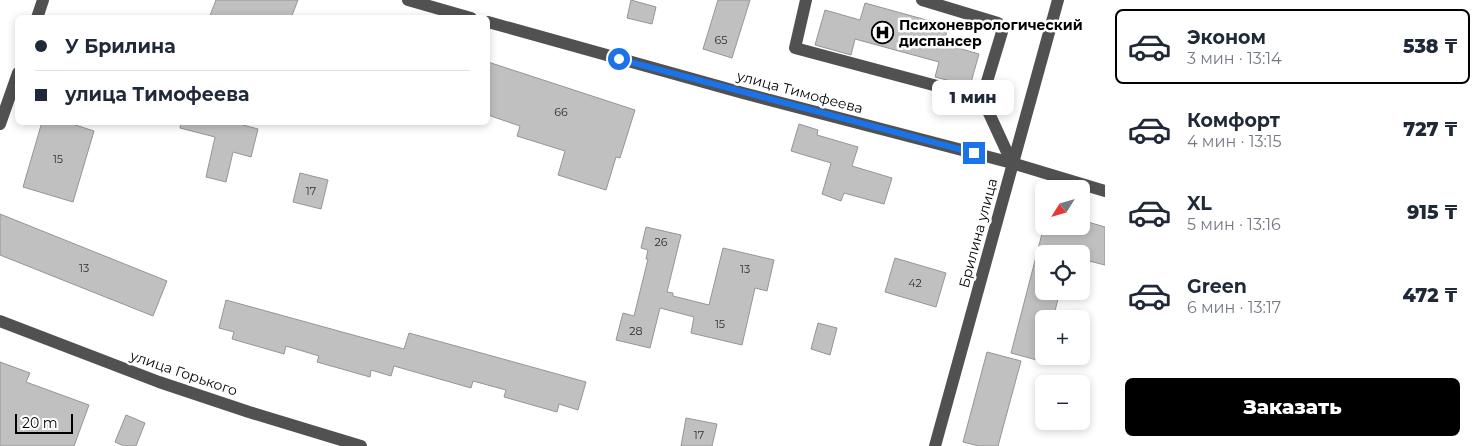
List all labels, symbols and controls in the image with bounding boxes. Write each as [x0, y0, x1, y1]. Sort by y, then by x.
place label: Психоневрологический диспансер [899, 16, 1083, 50]
hospital icon: Психоневрологический диспансер [871, 21, 895, 45]
icon: car [1127, 24, 1172, 69]
text: Эконом [1187, 26, 1266, 49]
house number: 65 [715, 33, 727, 47]
text: У Брилина [65, 35, 176, 58]
text: 538 ₸ [1403, 35, 1458, 58]
route start [608, 48, 630, 70]
text: 3 мин · 13:14 [1187, 49, 1282, 68]
street label: улица Тимофеева [734, 66, 865, 118]
callout: 1 мин [933, 80, 1015, 116]
text: улица Тимофеева [65, 83, 249, 106]
text: 1 мин [949, 88, 997, 107]
house number: 66 [554, 105, 568, 119]
icon: car [1127, 107, 1172, 152]
text: Комфорт [1187, 109, 1280, 132]
text: 727 ₸ [1403, 118, 1458, 141]
text: 4 мин · 13:15 [1187, 132, 1282, 151]
route end [963, 142, 985, 164]
house number: 15 [53, 152, 63, 166]
street label: Брилина улица [955, 176, 1001, 290]
north arrow [1035, 180, 1090, 235]
map controls [1035, 180, 1090, 430]
house number: 17 [306, 184, 316, 198]
icon: car [1127, 190, 1172, 235]
text: XL [1187, 192, 1212, 215]
text: 915 ₸ [1407, 201, 1458, 224]
text: 5 мин · 13:16 [1187, 215, 1281, 234]
house number: 26 [655, 235, 668, 249]
button: locate [1035, 245, 1090, 300]
house number: 13 [79, 261, 89, 275]
house number: 13 [740, 262, 750, 276]
icon: car [1127, 273, 1172, 318]
text: Green [1187, 275, 1247, 298]
house number: 42 [908, 276, 922, 290]
text: 472 ₸ [1403, 284, 1458, 307]
text: 6 мин · 13:17 [1187, 298, 1281, 317]
button: + [1035, 310, 1090, 365]
house number: 15 [715, 317, 725, 331]
house number: 28 [629, 324, 643, 338]
street label: улица Горького [127, 346, 240, 400]
button: − [1035, 375, 1090, 430]
button: Заказать [1125, 378, 1460, 436]
scale bar [15, 411, 72, 434]
text: 20 m [22, 414, 58, 432]
house number: 17 [694, 428, 704, 442]

